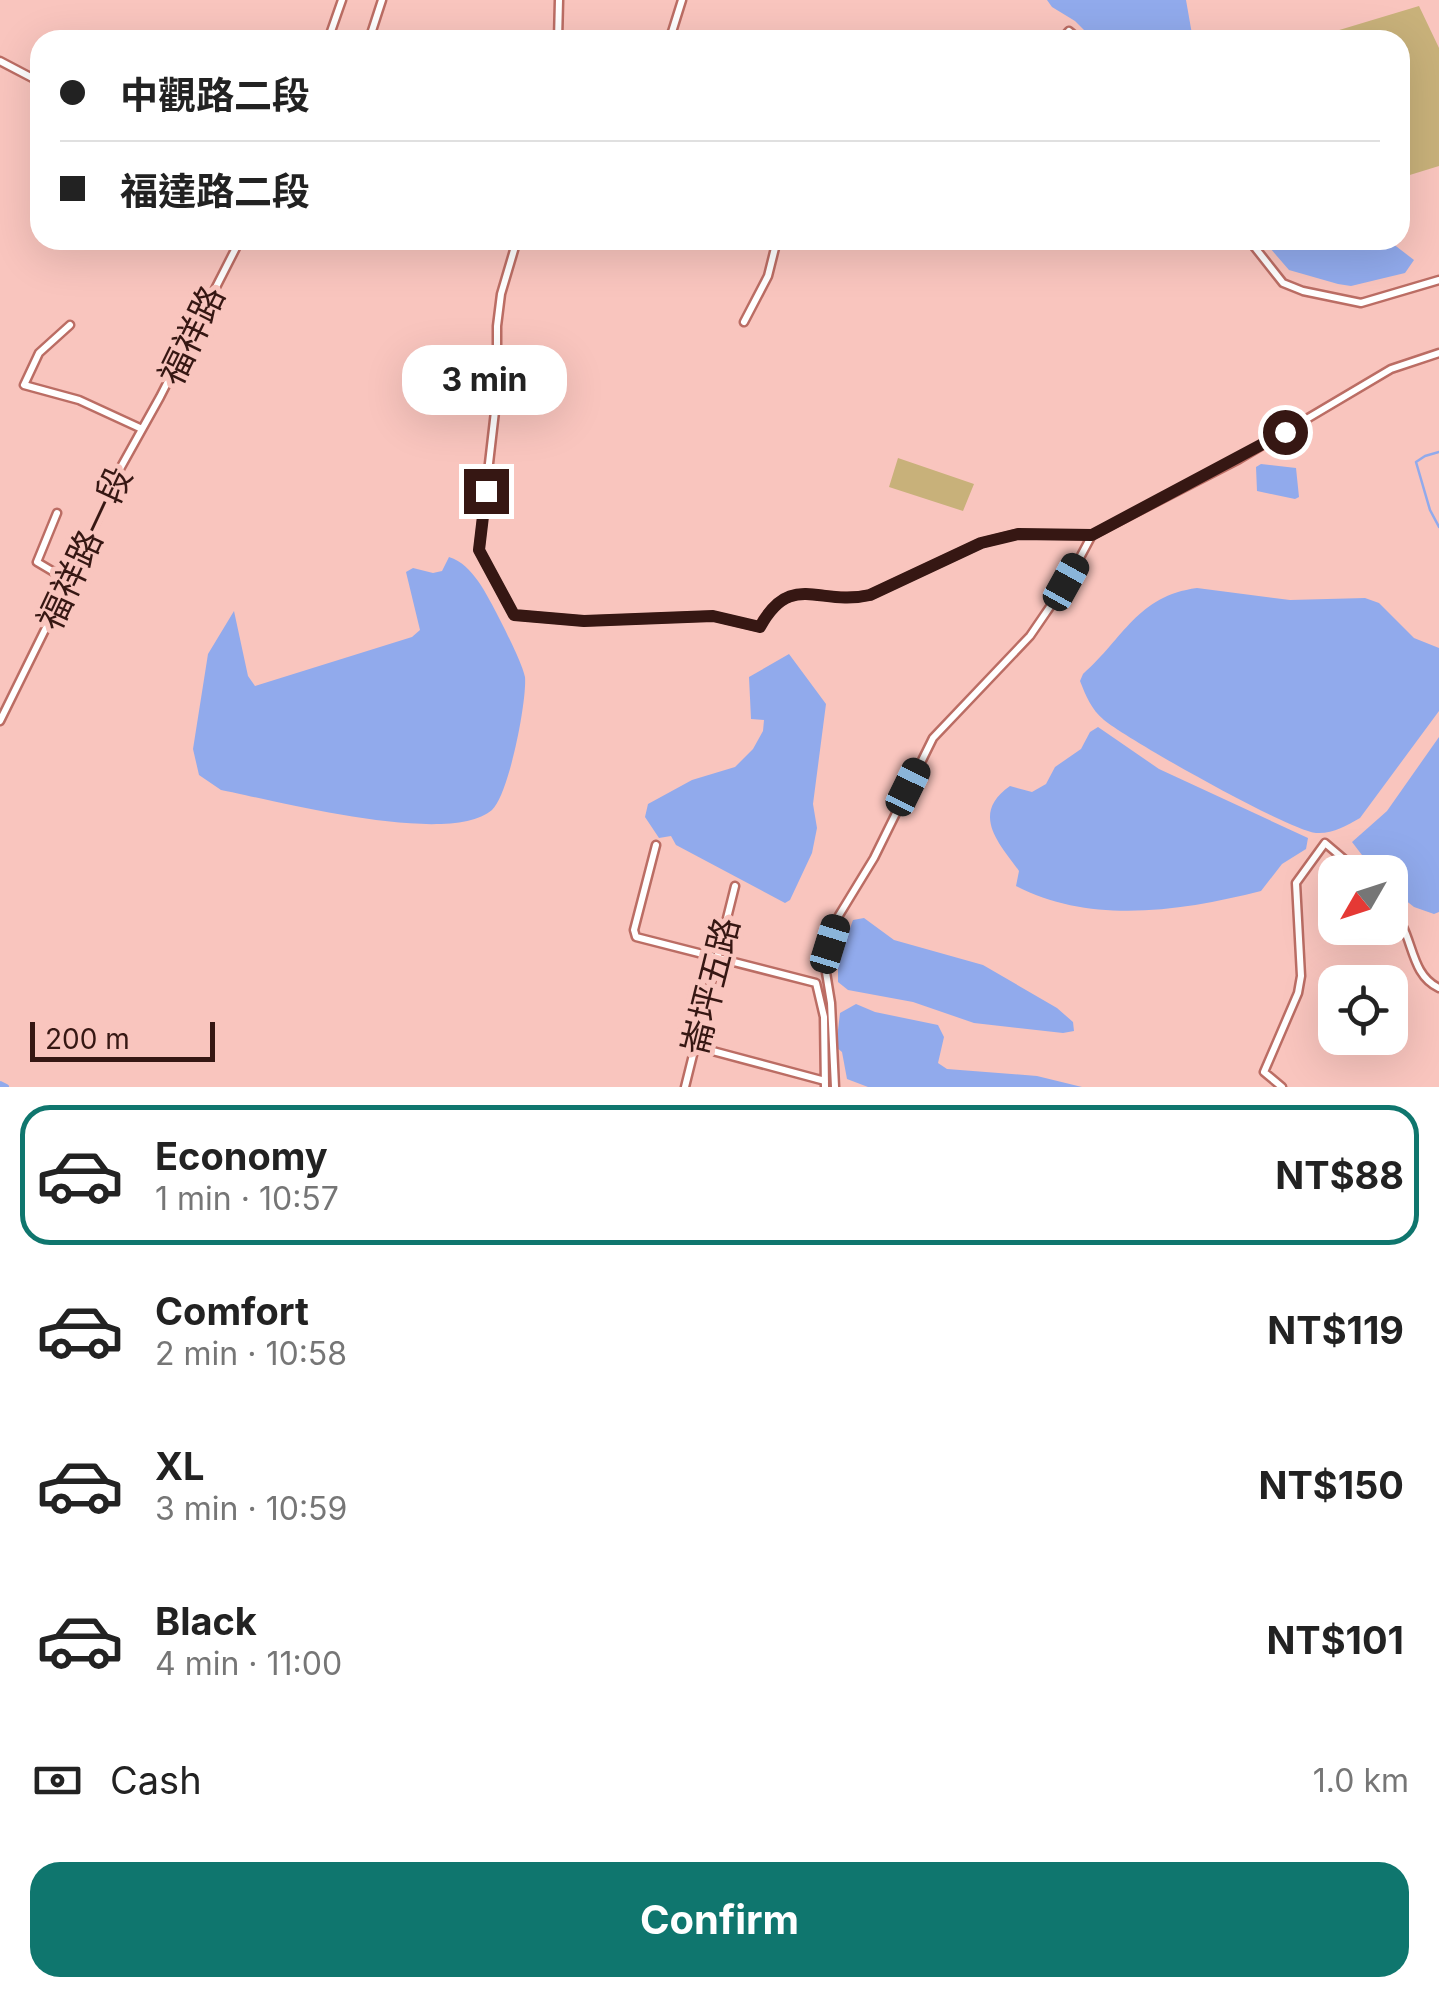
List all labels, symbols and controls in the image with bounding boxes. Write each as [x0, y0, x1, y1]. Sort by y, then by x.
text: 中觀路二段 [120, 72, 310, 118]
text: 福達路二段 [120, 168, 310, 214]
street label: 福祥路 [149, 279, 233, 391]
callout: 3 min [404, 346, 568, 416]
text: 3 min [441, 360, 528, 399]
route start [1263, 410, 1308, 455]
street label: 福祥路一段 [28, 460, 140, 636]
route end [464, 469, 509, 514]
car [1038, 548, 1094, 616]
car [881, 753, 935, 821]
north arrow [1318, 855, 1408, 945]
map controls [1318, 855, 1408, 1055]
car [807, 911, 853, 977]
street label: 崙坪五路 [673, 913, 747, 1059]
button: locate [1318, 965, 1408, 1055]
scale bar [30, 1017, 215, 1062]
text: 200 m [45, 1022, 130, 1056]
icon: car [35, 1130, 125, 1220]
text: Economy [155, 1133, 328, 1179]
text: NT$88 [1275, 1152, 1404, 1198]
text: 1 min · 10:57 [155, 1179, 339, 1218]
icon: car [35, 1285, 125, 1375]
text: Comfort [155, 1288, 309, 1334]
text: NT$119 [1267, 1307, 1404, 1353]
text: 2 min · 10:58 [155, 1334, 347, 1373]
icon: car [35, 1440, 125, 1530]
text: XL [155, 1443, 205, 1489]
text: NT$150 [1258, 1462, 1404, 1508]
text: 3 min · 10:59 [155, 1489, 347, 1528]
icon: car [35, 1595, 125, 1685]
text: Black [155, 1598, 257, 1644]
text: NT$101 [1266, 1617, 1404, 1663]
text: 4 min · 11:00 [155, 1644, 342, 1683]
icon: cash [30, 1753, 85, 1808]
text: Cash [110, 1757, 202, 1803]
text: 1.0 km [1313, 1761, 1409, 1800]
button: Confirm [30, 1862, 1409, 1977]

